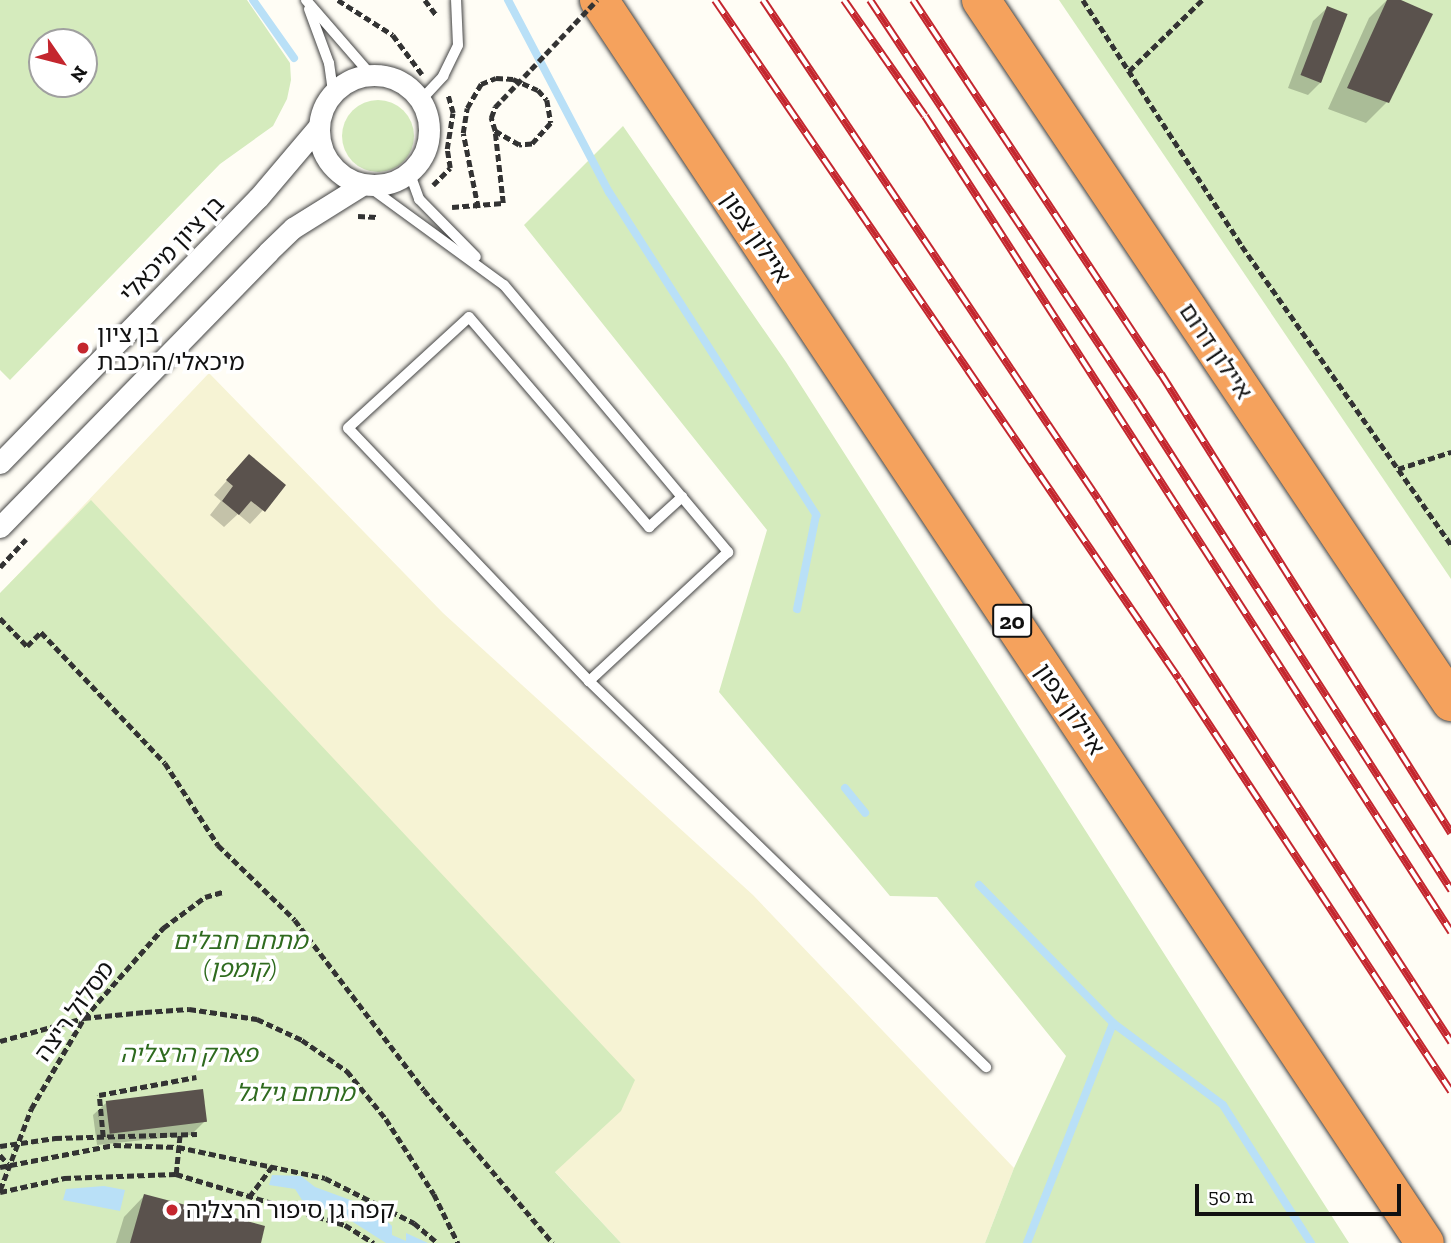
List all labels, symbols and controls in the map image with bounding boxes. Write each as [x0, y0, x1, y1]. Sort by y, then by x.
north arrow [28, 28, 98, 98]
text: N [65, 62, 93, 87]
street label: איילון צפון [715, 186, 797, 288]
street label: בן ציון מיכאלי [114, 190, 230, 308]
street label: איילון דרום [1173, 297, 1259, 405]
place label: בן ציון מיכאלי/הרכבת [97, 320, 245, 376]
marker: בן ציון מיכאלי/הרכבת [75, 340, 91, 356]
road number: 20 [991, 601, 1033, 640]
street label: איילון צפון [1029, 658, 1111, 760]
park label: מתחם חבלים (קומפן) [173, 927, 307, 983]
street label: מסלול ריצה [28, 955, 120, 1067]
park label: פארק הרצליה [120, 1040, 258, 1068]
park label: מתחם גילגל [236, 1079, 354, 1107]
scale bar [1199, 1170, 1406, 1214]
text: 50 m [1208, 1183, 1254, 1208]
place label: קפה גן סיפור הרצליה [186, 1196, 395, 1224]
marker: קפה גן סיפור הרצליה [164, 1202, 180, 1218]

